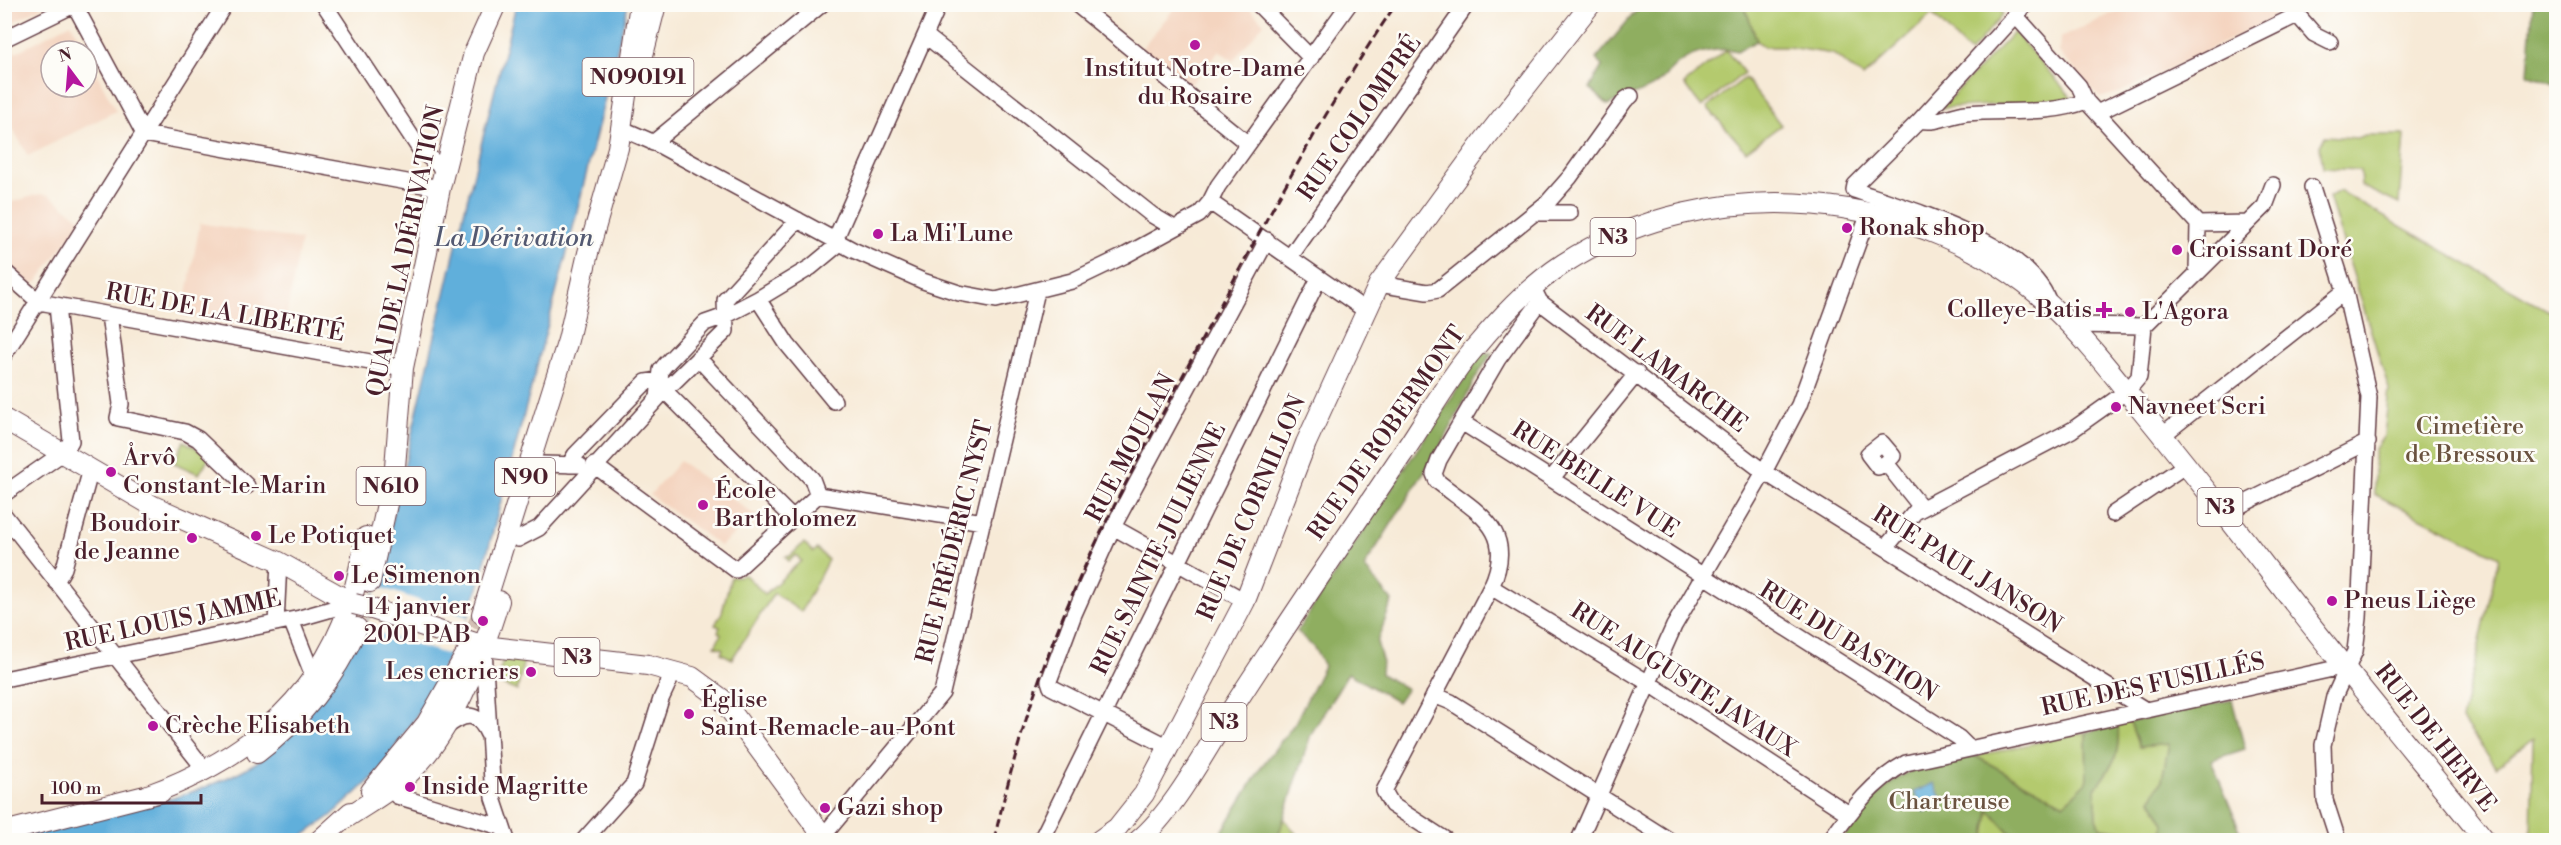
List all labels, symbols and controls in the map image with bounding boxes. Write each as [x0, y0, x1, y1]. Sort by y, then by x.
street label: RUE COLOMPRÉ [1291, 29, 1428, 207]
marker: Institut Notre-Dame du Rosaire [1188, 38, 1202, 52]
north arrow [39, 39, 99, 99]
text: N [56, 44, 74, 67]
place label: Institut Notre-Dame du Rosaire [1085, 54, 1305, 112]
road number: N090191 [582, 58, 694, 96]
street label: QUAI DE LA DÉRIVATION [359, 102, 452, 399]
place label: Ronak shop [1859, 213, 1985, 243]
road number: N3 [1590, 218, 1636, 256]
place label: La Mi'Lune [890, 219, 1013, 249]
marker: Ronak shop [1840, 221, 1854, 235]
water label: La Dérivation [434, 222, 594, 254]
marker: La Mi'Lune [871, 227, 885, 241]
place label: Croissant Doré [2189, 235, 2352, 265]
marker: Croissant Doré [2170, 243, 2184, 257]
street label: RUE DE LA LIBERTÉ [103, 276, 347, 349]
place label: Colleye-Batis [1947, 295, 2092, 325]
place label: L'Agora [2142, 297, 2230, 327]
street label: RUE LAMARCHE [1579, 298, 1753, 440]
marker: Colleye-Batis [2097, 303, 2111, 317]
marker: L'Agora [2123, 305, 2137, 319]
street label: RUE DE ROBERMONT [1302, 320, 1472, 546]
street label: RUE MOULAN [1079, 368, 1183, 527]
street label: RUE DE CORNILLON [1191, 391, 1313, 625]
place label: Navneet Scri [2128, 392, 2266, 422]
marker: Navneet Scri [2109, 400, 2123, 414]
park label: Cimetière de Bressoux [2405, 412, 2536, 470]
street label: RUE BELLE VUE [1506, 415, 1684, 545]
street label: RUE FRÉDÉRIC NYST [909, 417, 1000, 667]
street label: RUE SAINTE-JULIENNE [1085, 418, 1233, 680]
place label: Årvô Constant-le-Marin [122, 442, 326, 501]
road number: N90 [495, 458, 555, 496]
marker: Årvô Constant-le-Marin [104, 465, 118, 479]
road number: N610 [356, 467, 426, 505]
place label: École Bartholomez [714, 475, 857, 534]
road number: N3 [2198, 488, 2242, 526]
marker: École Bartholomez [696, 498, 710, 512]
street label: RUE PAUL JANSON [1867, 500, 2067, 641]
place label: Boudoir de Jeanne [74, 509, 180, 567]
place label: Le Potiquet [268, 521, 395, 551]
marker: Le Potiquet [249, 529, 263, 543]
marker: Boudoir de Jeanne [185, 531, 199, 545]
place label: Le Simenon [351, 561, 481, 591]
marker: Le Simenon [332, 569, 346, 583]
street label: RUE DU BASTION [1753, 575, 1943, 709]
street label: RUE LOUIS JAMME [62, 583, 284, 659]
place label: Pneus Liège [2344, 586, 2476, 616]
place label: 14 janvier 2001 PAB [363, 592, 471, 650]
marker: Pneus Liège [2325, 594, 2339, 608]
street label: RUE AUGUSTE JAVAUX [1565, 596, 1802, 765]
marker: 14 janvier 2001 PAB [476, 614, 490, 628]
road number: N3 [554, 638, 600, 676]
street label: RUE DES FUSILLÉS [2038, 646, 2268, 723]
place label: Les encriers [385, 657, 519, 687]
street label: RUE DE HERVE [2368, 658, 2502, 818]
marker: Les encriers [524, 665, 538, 679]
place label: Église Saint-Remacle-au-Pont [701, 684, 956, 743]
road number: N3 [1202, 703, 1246, 741]
marker: Église Saint-Remacle-au-Pont [682, 707, 696, 721]
place label: Crèche Elisabeth [165, 711, 350, 741]
marker: Crèche Elisabeth [146, 719, 160, 733]
scale bar [42, 767, 201, 805]
place label: Inside Magritte [422, 772, 588, 802]
text: 100 m [51, 777, 102, 800]
marker: Inside Magritte [403, 780, 417, 794]
park label: Chartreuse [1888, 787, 2010, 817]
place label: Gazi shop [837, 793, 943, 823]
marker: Gazi shop [818, 801, 832, 815]

